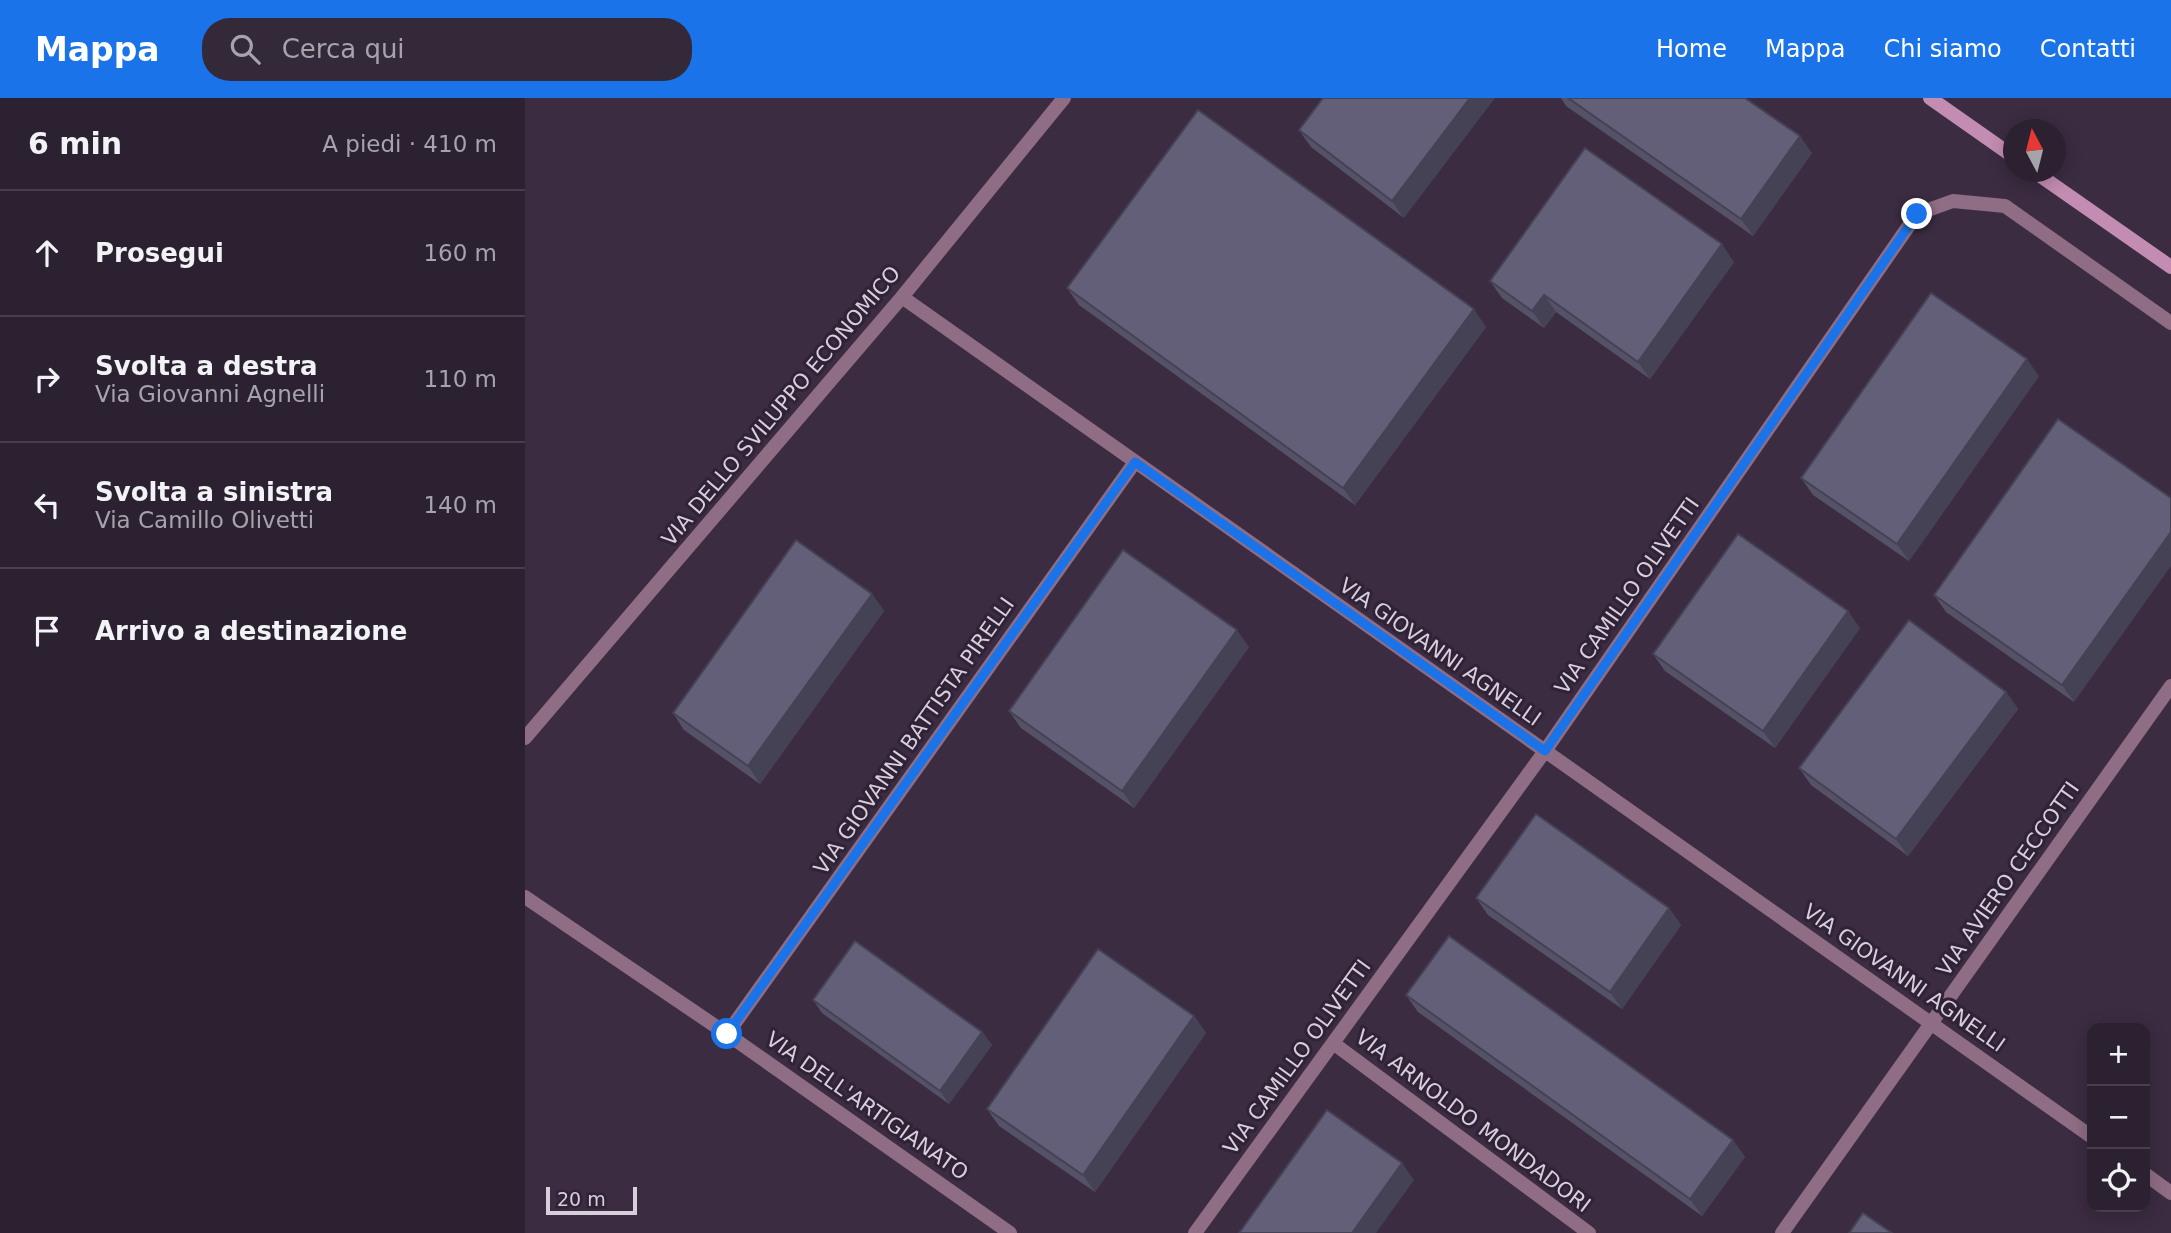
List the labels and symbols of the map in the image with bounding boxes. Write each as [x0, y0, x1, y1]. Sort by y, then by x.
north arrow [2003, 119, 2066, 182]
route end [1901, 198, 1932, 229]
street label: VIA DELLO SVILUPPO ECONOMICO [657, 261, 905, 551]
street label: VIA CAMILLO OLIVETTI [1550, 493, 1704, 699]
street label: VIA GIOVANNI AGNELLI [1335, 573, 1545, 731]
street label: VIA GIOVANNI BATTISTA PIRELLI [809, 593, 1019, 879]
street label: VIA AVIERO CECCOTTI [1932, 777, 2084, 981]
street label: VIA GIOVANNI AGNELLI [1799, 899, 2009, 1057]
street label: VIA CAMILLO OLIVETTI [1218, 955, 1376, 1159]
route start [711, 1018, 742, 1049]
street label: VIA ARNOLDO MONDADORI [1351, 1025, 1595, 1217]
street label: VIA DELL'ARTIGIANATO [761, 1027, 973, 1185]
scale bar [546, 1184, 637, 1216]

